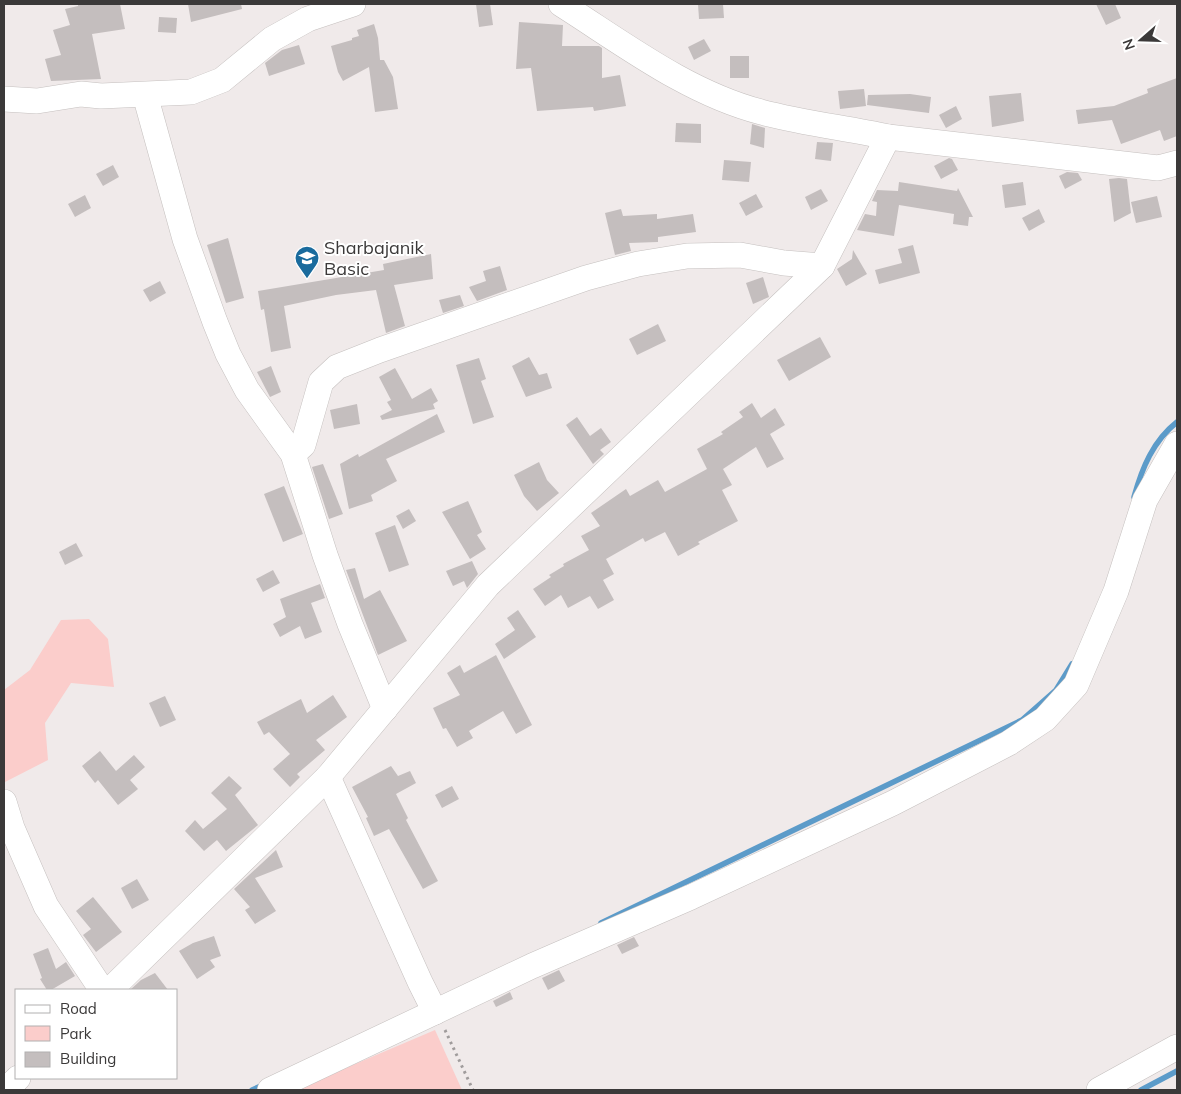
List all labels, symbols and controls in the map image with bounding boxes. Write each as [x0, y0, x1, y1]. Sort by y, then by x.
north arrow [1116, 15, 1166, 65]
text: N [1119, 36, 1139, 52]
place label: Sharbajanik Basic [324, 236, 425, 280]
school or university icon: Sharbajanik Basic [294, 245, 320, 279]
legend [15, 989, 178, 1079]
text: Road [60, 999, 97, 1018]
text: Park [60, 1024, 92, 1043]
text: Building [60, 1049, 116, 1068]

